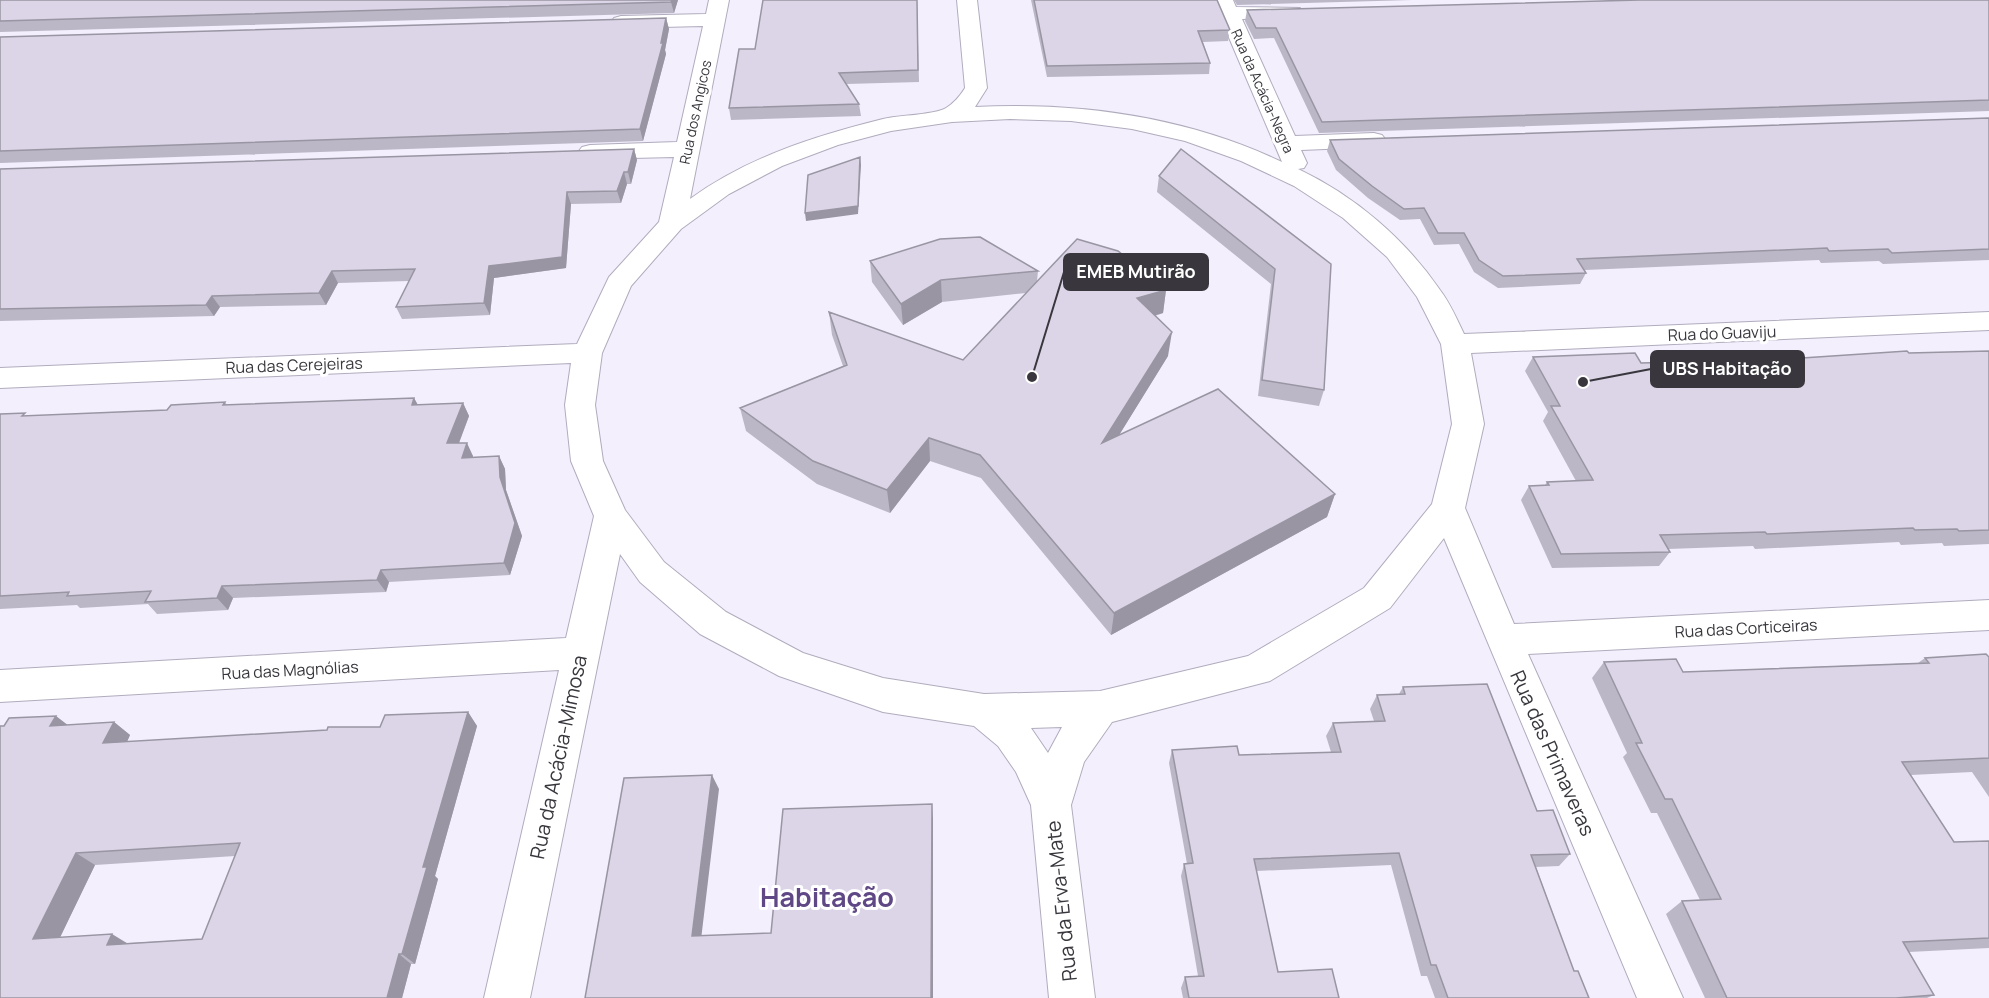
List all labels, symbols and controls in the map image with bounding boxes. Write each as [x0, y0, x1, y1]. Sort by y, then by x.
street label: Rua da Acácia-Negra [1227, 26, 1299, 156]
street label: Rua dos Angicos [675, 58, 715, 166]
callout: EMEB Mutirão [1064, 254, 1208, 290]
text: EMEB Mutirão [1076, 259, 1196, 283]
street label: Rua do Guaviju [1667, 320, 1777, 346]
callout: UBS Habitação [1651, 351, 1804, 387]
street label: Rua das Cerejeiras [225, 352, 363, 378]
text: UBS Habitação [1662, 356, 1792, 380]
street label: Rua das Corticeiras [1674, 613, 1818, 643]
street label: Rua da Acácia-Mimosa [523, 652, 593, 862]
street label: Rua das Magnólias [221, 655, 359, 685]
street label: Rua das Primaveras [1504, 666, 1602, 840]
street label: Rua da Erva-Mate [1039, 819, 1083, 983]
district label: Habitação [760, 878, 894, 915]

